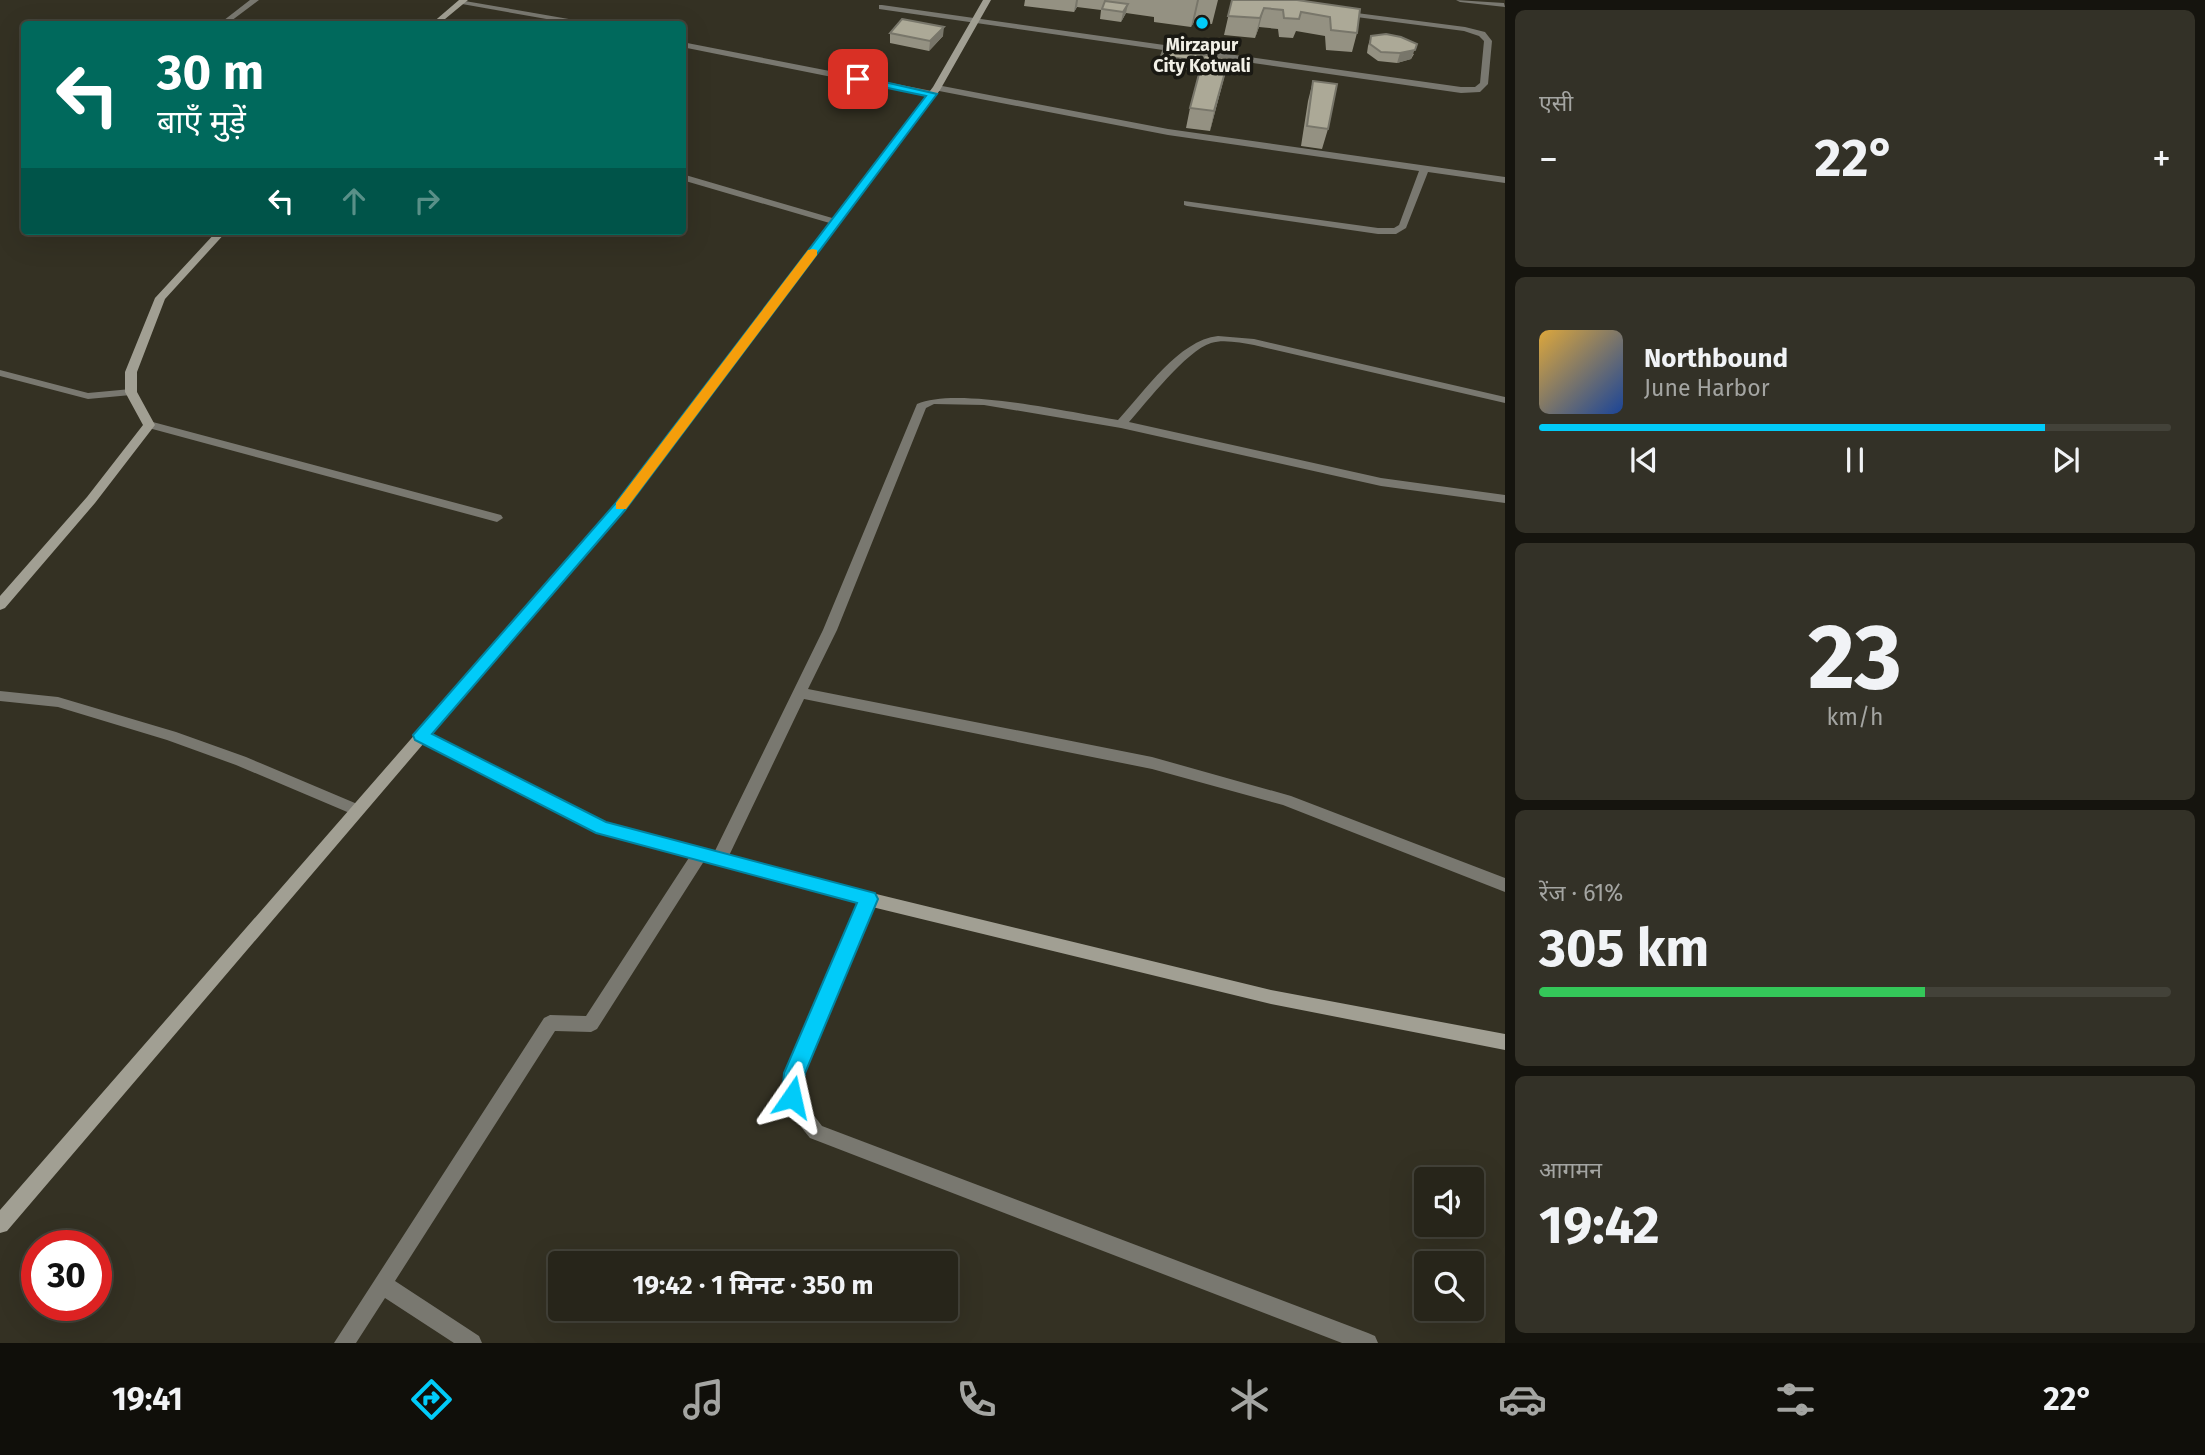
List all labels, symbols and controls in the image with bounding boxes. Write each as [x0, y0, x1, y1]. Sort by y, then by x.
marker: Mirzapur City Kotwali [1194, 15, 1210, 31]
place label: Mirzapur City Kotwali [1153, 34, 1251, 77]
text: 30 m [157, 43, 264, 102]
icon: left [42, 49, 133, 140]
pin [828, 49, 888, 109]
icon: arrive [839, 60, 877, 98]
text: एसी [1539, 89, 1573, 117]
text: बाएँ मुड़ें [157, 103, 246, 141]
text: 22° [1815, 127, 1895, 190]
text: − [1539, 136, 1558, 182]
text: + [2152, 136, 2171, 182]
icon: left [262, 182, 300, 220]
icon: ahead [335, 182, 373, 220]
icon: right [408, 182, 446, 220]
text: Northbound [1644, 343, 1788, 374]
text: June Harbor [1644, 374, 1770, 402]
icon: previous [1625, 441, 1663, 479]
icon: pause [1836, 441, 1874, 479]
icon: next [2047, 441, 2085, 479]
text: 23 [1808, 603, 1902, 712]
text: km/h [1827, 703, 1883, 731]
text: रेंज · 61% [1539, 879, 1623, 907]
text: 305 km [1539, 917, 1709, 980]
position arrow [755, 1060, 829, 1134]
text: आगमन [1539, 1156, 1602, 1184]
map controls [1414, 1167, 1484, 1321]
button: sound [1414, 1167, 1484, 1237]
text: 19:42 [1539, 1194, 1660, 1257]
speed limit sign: 30 [21, 1230, 112, 1321]
button: search [1414, 1251, 1484, 1321]
text: 19:42 · 1 मिनट · 350 m [632, 1270, 874, 1301]
icon: directions [407, 1375, 456, 1424]
icon: music [679, 1375, 728, 1424]
icon: phone [952, 1375, 1001, 1424]
icon: climate [1225, 1375, 1274, 1424]
icon: car [1498, 1375, 1547, 1424]
icon: filters [1771, 1375, 1820, 1424]
text: 19:41 [112, 1380, 183, 1418]
text: 22° [2043, 1380, 2093, 1418]

